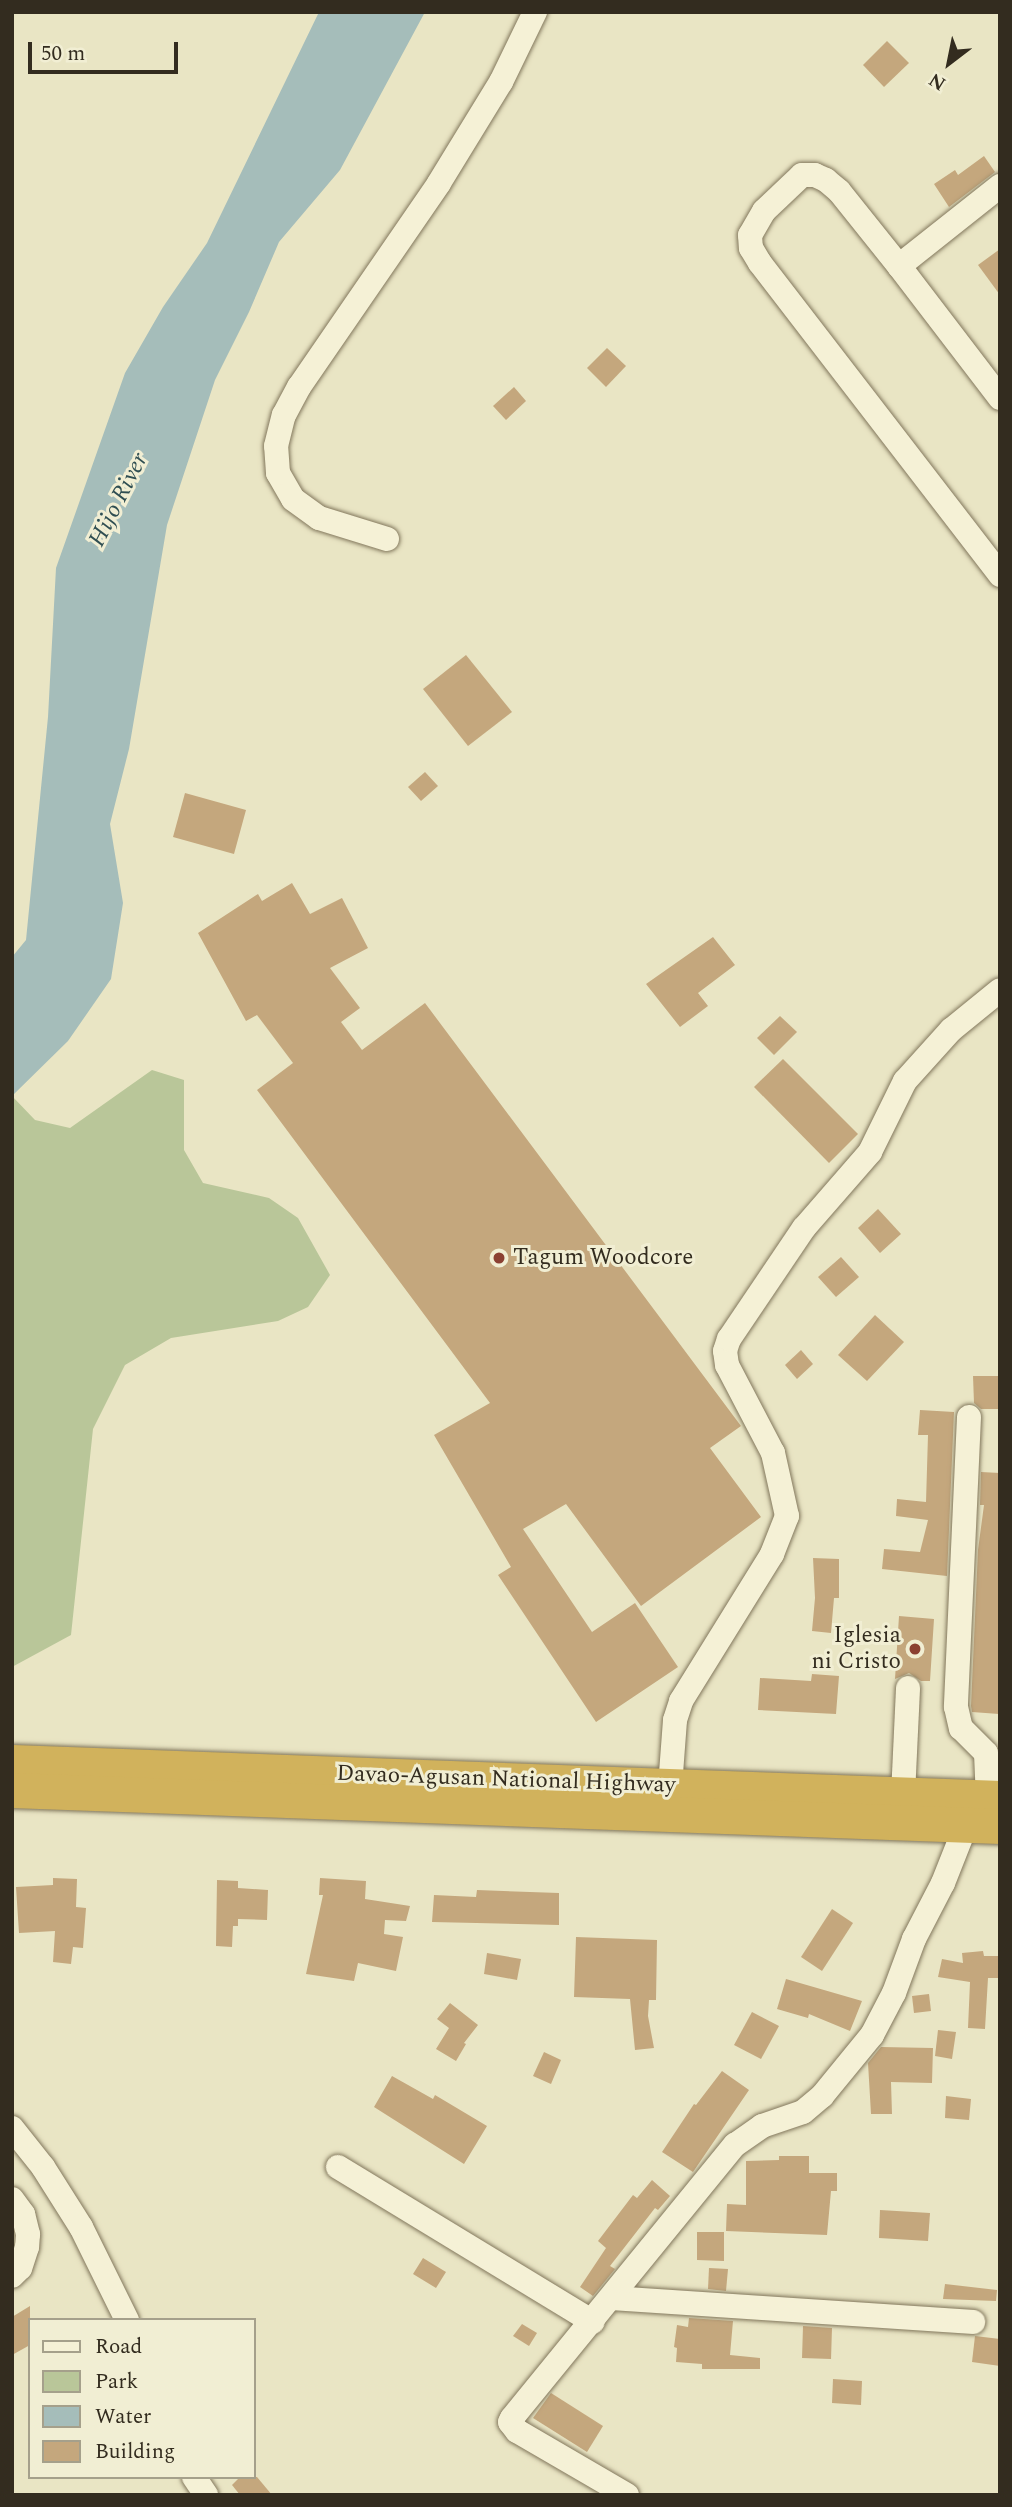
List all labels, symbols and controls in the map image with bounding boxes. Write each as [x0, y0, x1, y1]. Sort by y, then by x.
scale bar [32, 28, 182, 72]
north arrow [914, 28, 984, 98]
text: 50 m [41, 38, 85, 70]
text: N [923, 65, 952, 98]
water label: Hijo River [83, 448, 155, 552]
place label: Tagum Woodcore [513, 1244, 693, 1272]
marker: Tagum Woodcore [491, 1250, 507, 1266]
place label: Iglesia ni Cristo [811, 1622, 901, 1676]
marker: Iglesia ni Cristo [907, 1641, 923, 1657]
street label: Davao-Agusan National Highway [336, 1760, 676, 1800]
legend [28, 2318, 256, 2479]
text: Road [95, 2331, 142, 2363]
text: Park [95, 2366, 138, 2398]
text: Water [95, 2401, 151, 2433]
text: Building [95, 2436, 175, 2468]

